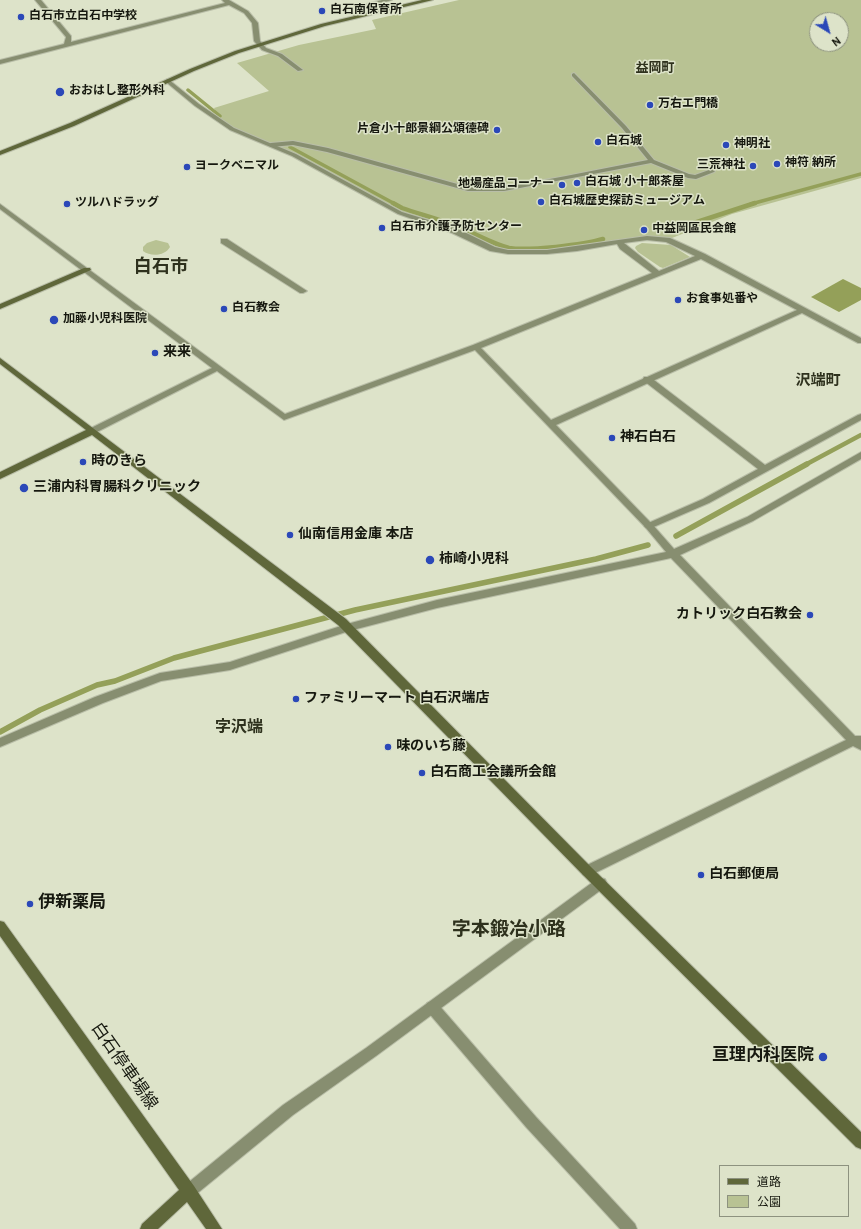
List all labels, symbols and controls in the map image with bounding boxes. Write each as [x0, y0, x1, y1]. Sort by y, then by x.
place label: 白石南保育所 [330, 4, 402, 18]
marker: 白石南保育所 [317, 6, 327, 16]
place label: 白石市立白石中学校 [29, 10, 137, 24]
marker: 白石市立白石中学校 [16, 12, 26, 22]
north arrow [809, 12, 849, 52]
text: N [828, 33, 843, 49]
district label: 益岡町 [636, 61, 674, 77]
place label: おおはし整形外科 [69, 85, 165, 99]
marker: おおはし整形外科 [54, 86, 66, 98]
place label: 万右エ門橋 [658, 98, 718, 112]
marker: 万右エ門橋 [645, 100, 655, 110]
place label: 片倉小十郎景綱公頌德碑 [357, 123, 489, 137]
marker: 片倉小十郎景綱公頌德碑 [492, 125, 502, 135]
place label: 白石城 [606, 135, 642, 149]
marker: 白石城 [593, 137, 603, 147]
place label: 神明社 [734, 138, 770, 152]
marker: 神明社 [721, 140, 731, 150]
place label: 神符 納所 [785, 157, 836, 171]
place label: 三荒神社 [697, 159, 745, 173]
marker: 神符 納所 [772, 159, 782, 169]
place label: ヨークベニマル [195, 160, 279, 174]
marker: 三荒神社 [748, 161, 758, 171]
marker: ヨークベニマル [182, 162, 192, 172]
place label: 白石城 小十郎茶屋 [585, 176, 684, 190]
place label: 地場産品コーナー [458, 178, 554, 192]
marker: 白石城 小十郎茶屋 [572, 178, 582, 188]
marker: 地場産品コーナー [557, 180, 567, 190]
place label: 白石城歴史探訪ミュージアム [549, 195, 705, 209]
place label: ツルハドラッグ [75, 197, 159, 211]
marker: 白石城歴史探訪ミュージアム [536, 197, 546, 207]
marker: ツルハドラッグ [62, 199, 72, 209]
place label: 白石市介護予防センター [390, 221, 522, 235]
marker: 白石市介護予防センター [377, 223, 387, 233]
place label: 中益岡區民会館 [652, 223, 736, 237]
marker: 中益岡區民会館 [639, 225, 649, 235]
district label: 白石市 [134, 257, 188, 279]
place label: お食事処番や [686, 293, 758, 307]
marker: お食事処番や [673, 295, 683, 305]
place label: 白石教会 [232, 302, 280, 316]
marker: 白石教会 [219, 304, 229, 314]
place label: 加藤小児科医院 [63, 313, 147, 327]
marker: 加藤小児科医院 [48, 314, 60, 326]
place label: 来来 [163, 345, 191, 361]
marker: 来来 [150, 348, 160, 358]
district label: 沢端町 [796, 373, 840, 391]
place label: 神石白石 [620, 430, 676, 446]
marker: 神石白石 [607, 433, 617, 443]
place label: 時のきら [91, 454, 147, 470]
marker: 時のきら [78, 457, 88, 467]
place label: 三浦内科胃腸科クリニック [33, 480, 201, 496]
marker: 三浦内科胃腸科クリニック [18, 482, 30, 494]
place label: 仙南信用金庫 本店 [298, 527, 413, 543]
marker: 仙南信用金庫 本店 [285, 530, 295, 540]
place label: 柿崎小児科 [439, 552, 509, 568]
marker: 柿崎小児科 [424, 554, 436, 566]
place label: カトリック白石教会 [676, 607, 802, 623]
marker: カトリック白石教会 [805, 610, 815, 620]
place label: ファミリーマート 白石沢端店 [304, 691, 489, 707]
marker: ファミリーマート 白石沢端店 [291, 694, 301, 704]
district label: 字沢端 [215, 719, 263, 739]
place label: 味のいち藤 [396, 739, 466, 755]
marker: 味のいち藤 [383, 742, 393, 752]
place label: 白石商工会議所会館 [430, 765, 556, 781]
marker: 白石商工会議所会館 [417, 768, 427, 778]
place label: 白石郵便局 [709, 867, 779, 883]
marker: 白石郵便局 [696, 870, 706, 880]
place label: 伊新薬局 [38, 894, 106, 914]
marker: 伊新薬局 [25, 899, 35, 909]
district label: 字本鍛冶小路 [452, 920, 566, 942]
street label: 白石停車場線 [85, 1019, 161, 1115]
place label: 亘理内科医院 [712, 1047, 814, 1067]
marker: 亘理内科医院 [817, 1051, 829, 1063]
legend [719, 1165, 849, 1217]
text: 道路 [757, 1175, 781, 1191]
text: 公園 [757, 1195, 781, 1211]

